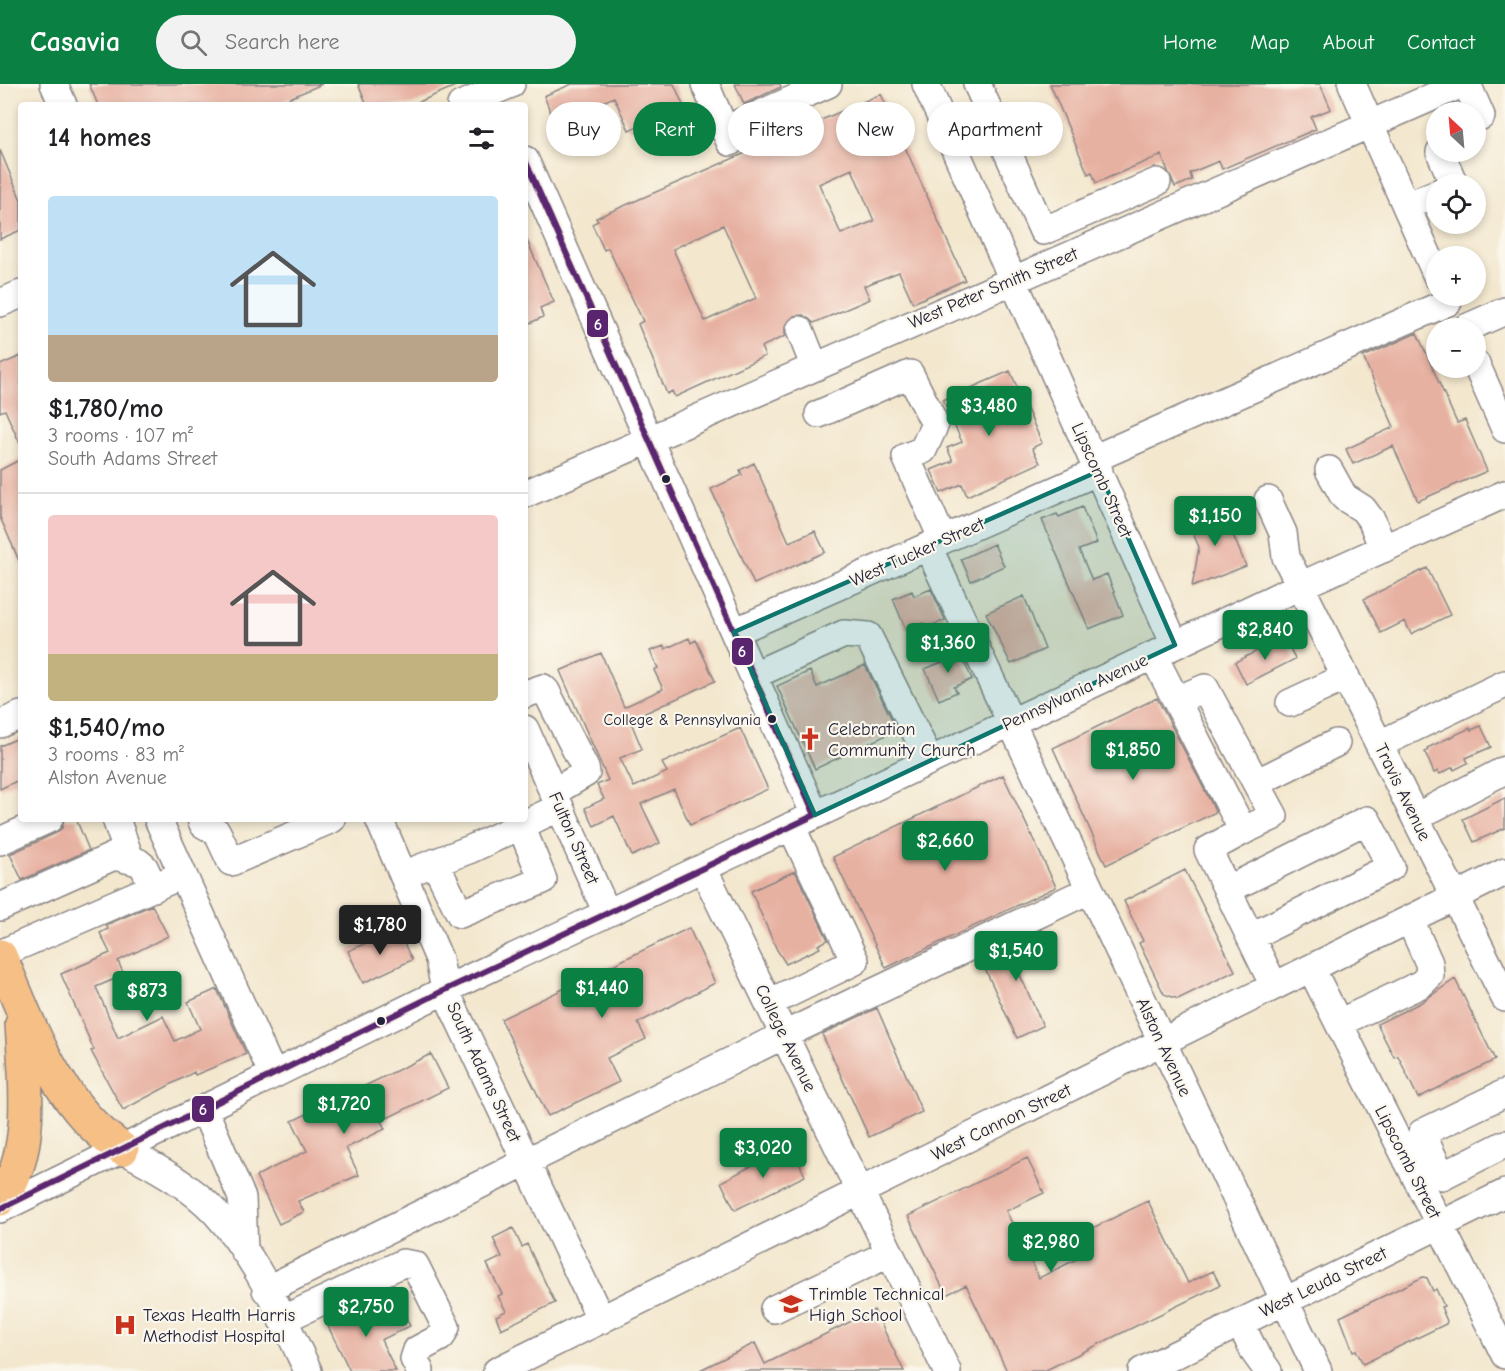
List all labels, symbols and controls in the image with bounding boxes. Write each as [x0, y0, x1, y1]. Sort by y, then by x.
search box [156, 15, 576, 69]
text: Casavia [30, 26, 120, 58]
icon: search [177, 26, 210, 59]
text: Search here [225, 29, 340, 55]
text: Home [1163, 30, 1217, 54]
text: Map [1250, 30, 1290, 54]
text: About [1323, 30, 1374, 54]
text: Contact [1407, 30, 1475, 54]
chip: Buy [546, 102, 621, 156]
chip: Rent [633, 102, 716, 156]
chip: Filters [728, 102, 824, 156]
chip: New [836, 102, 915, 156]
chip: Apartment [927, 102, 1063, 156]
north arrow [1426, 102, 1486, 162]
map controls [1426, 102, 1486, 378]
icon: filters [465, 122, 498, 155]
text: 14 homes [48, 123, 151, 153]
button: locate [1426, 174, 1486, 234]
icon: home [219, 235, 327, 343]
street label: West Peter Smith Street [905, 243, 1082, 334]
button: + [1426, 246, 1486, 306]
line badge: 6 [586, 309, 609, 338]
text: 6 [594, 316, 602, 334]
button: − [1426, 318, 1486, 378]
pin: $3,480 [940, 386, 1038, 437]
text: $1,780/mo [48, 394, 163, 424]
text: $3,480 [961, 394, 1017, 417]
street label: Lipscomb Street [1067, 419, 1137, 542]
text: 3 rooms · 107 m² [48, 424, 193, 447]
text: South Adams Street [48, 447, 217, 470]
unlabelled marker [660, 473, 672, 485]
pin: $1,150 [1166, 496, 1264, 547]
text: $1,150 [1188, 504, 1242, 527]
street label: West Tucker Street [847, 513, 988, 592]
icon: home [219, 554, 327, 662]
pin: $2,840 [1216, 610, 1314, 661]
text: $2,840 [1237, 618, 1293, 641]
pin: $1,360 [899, 623, 997, 674]
text: $1,360 [920, 631, 976, 654]
line badge: 6 [731, 637, 754, 666]
text: 6 [738, 643, 746, 661]
street label: Pennsylvania Avenue [999, 649, 1151, 735]
place label: College & Pennsylvania [604, 711, 761, 729]
text: $1,540/mo [48, 713, 165, 743]
marker: College & Pennsylvania [766, 713, 778, 725]
place label: Celebration Community Church [828, 719, 976, 761]
church icon: Celebration Community Church [797, 726, 823, 752]
pin: $1,850 [1084, 730, 1182, 781]
text: $1,850 [1105, 738, 1161, 761]
street label: Travis Avenue [1370, 740, 1435, 844]
text: 3 rooms · 83 m² [48, 743, 184, 766]
text: Alston Avenue [48, 766, 167, 789]
street label: Fulton Street [544, 789, 604, 888]
pin: $2,660 [896, 821, 994, 872]
text: $2,660 [916, 829, 974, 852]
pin: $1,780 [331, 905, 429, 956]
text: $1,780 [353, 913, 407, 936]
pin: $1,540 [967, 931, 1065, 982]
text: $1,540 [988, 939, 1044, 962]
pin: $1,440 [553, 968, 651, 1019]
pin: $873 [111, 971, 183, 1022]
text: $1,440 [575, 976, 629, 999]
text: $873 [126, 979, 168, 1002]
street label: College Avenue [750, 981, 821, 1095]
street label: Alston Avenue [1131, 994, 1196, 1100]
street label: South Adams Street [442, 999, 526, 1146]
unlabelled marker [375, 1015, 387, 1027]
street label: West Cannon Street [928, 1079, 1075, 1165]
pin: $1,720 [295, 1084, 393, 1135]
text: $1,720 [317, 1092, 371, 1115]
line badge: 6 [191, 1095, 215, 1123]
text: 6 [199, 1101, 207, 1119]
street label: Lipscomb Street [1370, 1102, 1445, 1223]
pin: $3,020 [714, 1128, 812, 1179]
text: $3,020 [734, 1136, 792, 1159]
pin: $2,980 [1002, 1222, 1100, 1273]
text: $2,980 [1022, 1230, 1080, 1253]
street label: West Leuda Street [1256, 1242, 1391, 1322]
place label: Trimble Technical High School [809, 1284, 944, 1326]
pin: $2,750 [317, 1287, 415, 1338]
school or university icon: Trimble Technical High School [778, 1291, 804, 1317]
text: $2,750 [338, 1295, 394, 1318]
place label: Texas Health Harris Methodist Hospital [143, 1305, 295, 1347]
hospital icon: Texas Health Harris Methodist Hospital [112, 1312, 138, 1338]

